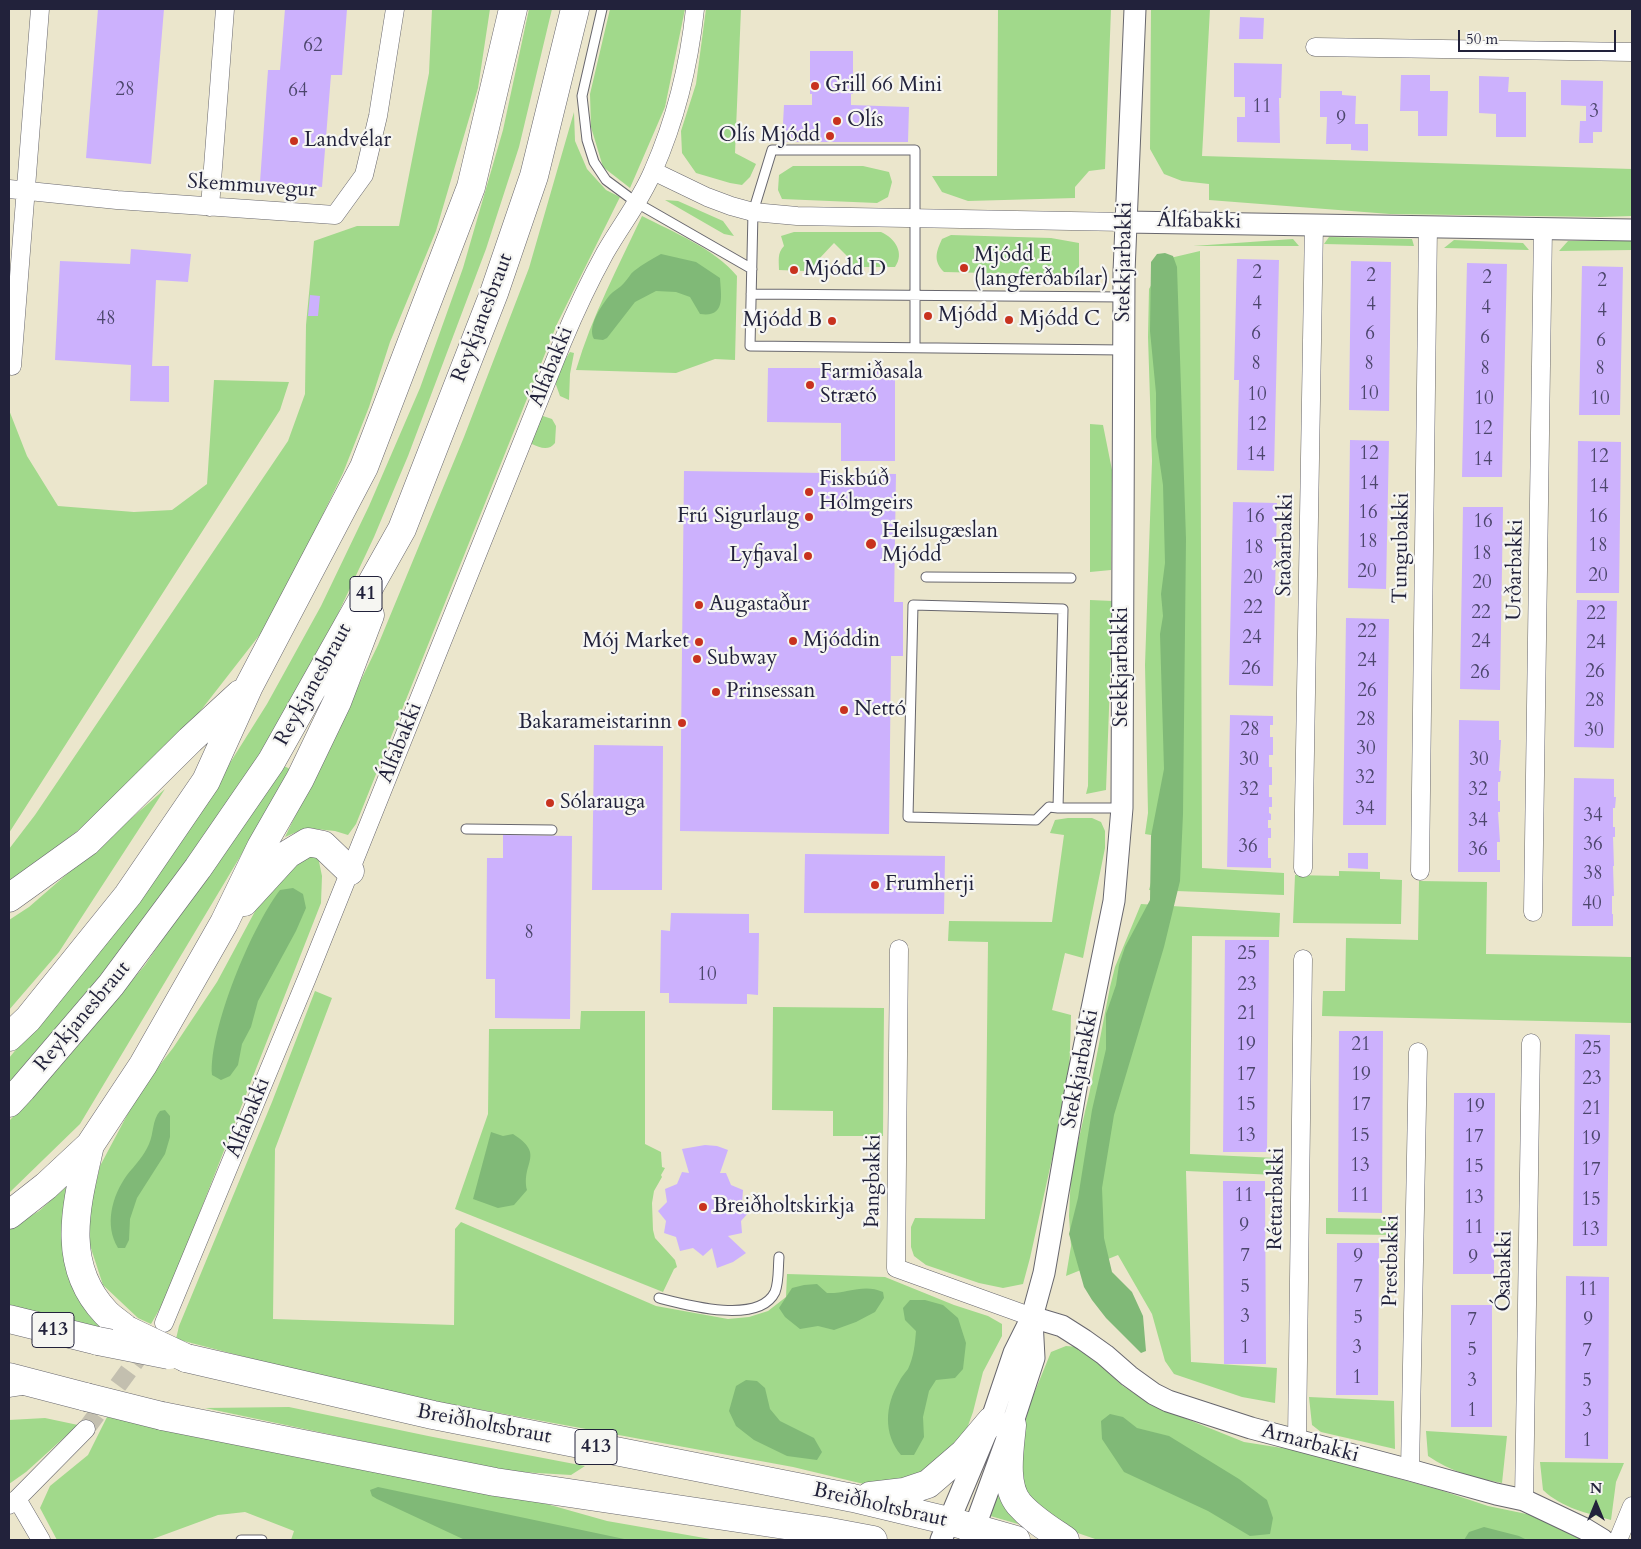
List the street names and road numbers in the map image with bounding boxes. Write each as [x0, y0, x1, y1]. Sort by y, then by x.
street label: Skemmuvegur [187, 170, 317, 204]
street label: Stekkjarbakki [1111, 202, 1139, 322]
street label: Álfabakki [1157, 209, 1241, 235]
street label: Reykjanesbraut [447, 250, 519, 386]
street label: Álfabakki [524, 323, 580, 411]
street label: Tungubakki [1388, 492, 1416, 604]
street label: Staðarbakki [1273, 493, 1299, 597]
street label: Urðarbakki [1503, 519, 1529, 621]
road number: 41 [350, 576, 382, 612]
street label: Stekkjarbakki [1109, 607, 1135, 727]
street label: Reykjanesbraut [270, 619, 358, 751]
street label: Álfabakki [373, 699, 429, 787]
street label: Reykjanesbraut [30, 957, 136, 1077]
street label: Stekkjarbakki [1057, 1007, 1105, 1131]
street label: Álfabakki [221, 1074, 277, 1162]
street label: Þangbakki [861, 1134, 887, 1228]
street label: Réttarbakki [1264, 1147, 1290, 1251]
street label: Prestbakki [1379, 1215, 1405, 1307]
street label: Ósabakki [1492, 1230, 1518, 1312]
road number: 413 [32, 1312, 74, 1348]
street label: Breiðholtsbraut [415, 1400, 553, 1450]
street label: Arnarbakki [1258, 1419, 1362, 1469]
road number: 413 [575, 1430, 617, 1464]
street label: Breiðholtsbraut [811, 1478, 949, 1534]

